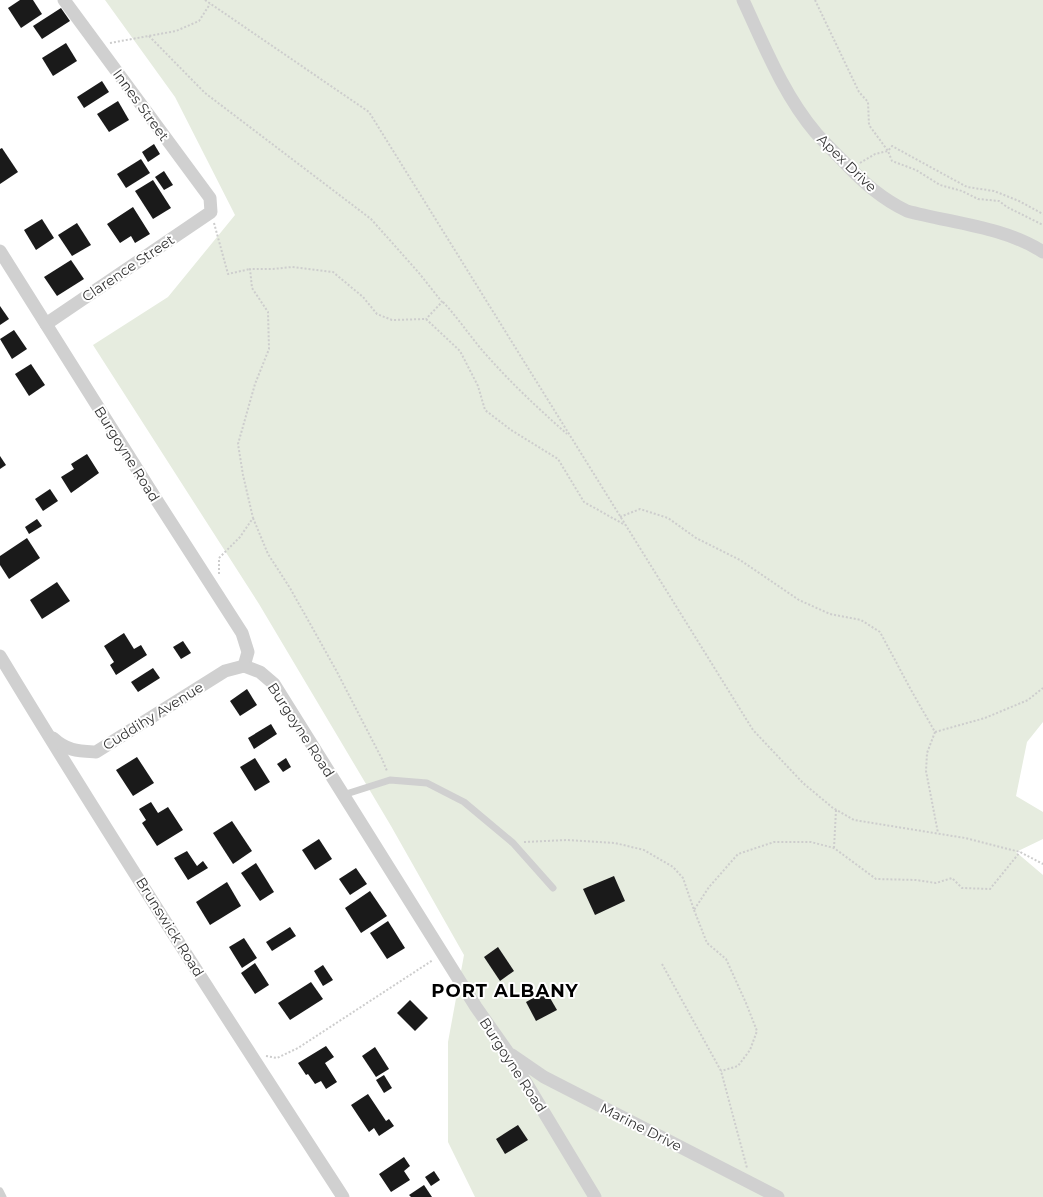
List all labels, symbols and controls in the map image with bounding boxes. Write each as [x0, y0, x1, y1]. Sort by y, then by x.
street label: Innes Street [109, 66, 173, 145]
street label: Apex Drive [814, 130, 880, 196]
street label: Clarence Street [78, 230, 178, 306]
street label: Burgoyne Road [90, 403, 164, 505]
street label: Cuddihy Avenue [99, 678, 207, 754]
street label: Burgoyne Road [264, 679, 338, 781]
street label: Brunswick Road [132, 874, 208, 980]
district label: PORT ALBANY [431, 980, 579, 1002]
street label: Burgoyne Road [476, 1014, 550, 1116]
street label: Marine Drive [597, 1099, 685, 1155]

